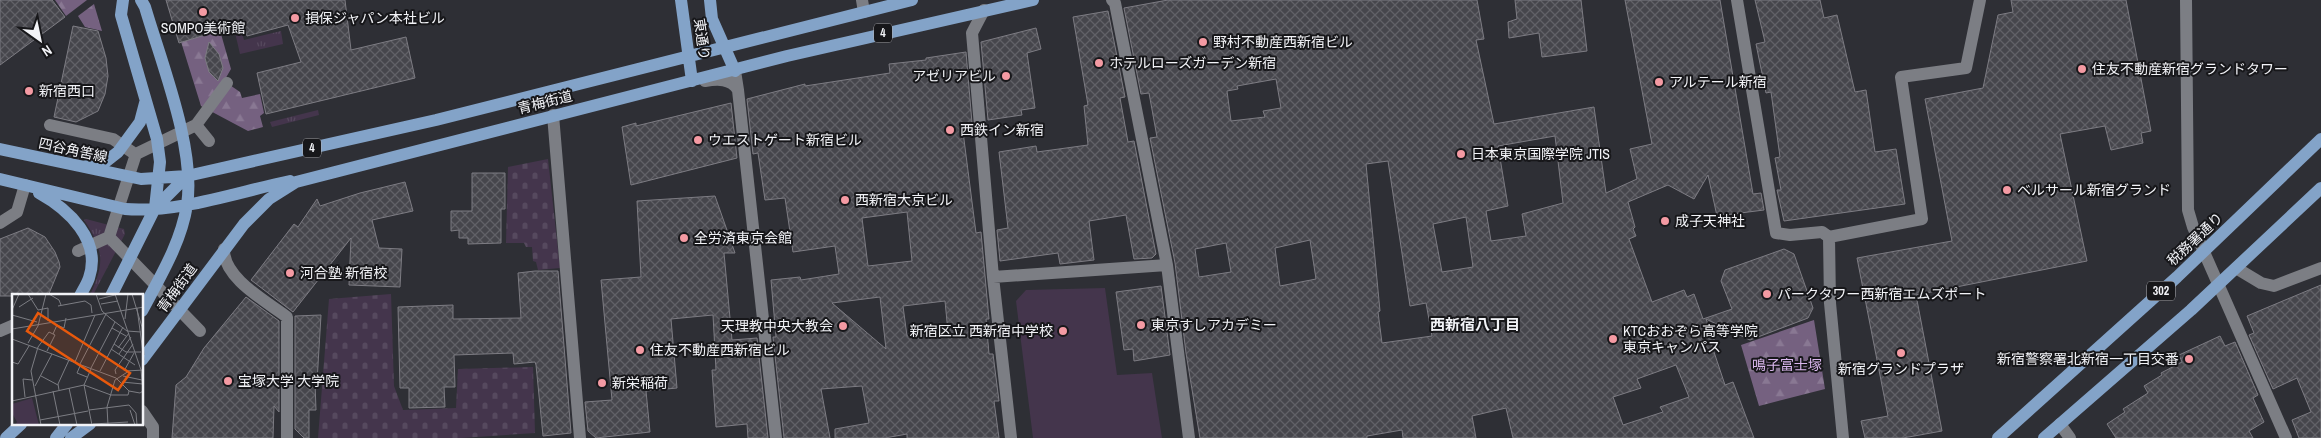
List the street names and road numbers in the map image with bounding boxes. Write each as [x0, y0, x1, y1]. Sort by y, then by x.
street label: 東通り [690, 17, 714, 61]
road number: 4 [874, 23, 892, 42]
street label: 青梅街道 [516, 86, 574, 118]
street label: 四谷角筈線 [37, 134, 109, 166]
road number: 4 [303, 138, 321, 158]
street label: 税務署通り [2163, 209, 2227, 269]
street label: 青梅街道 [153, 260, 201, 316]
road number: 302 [2147, 282, 2175, 300]

